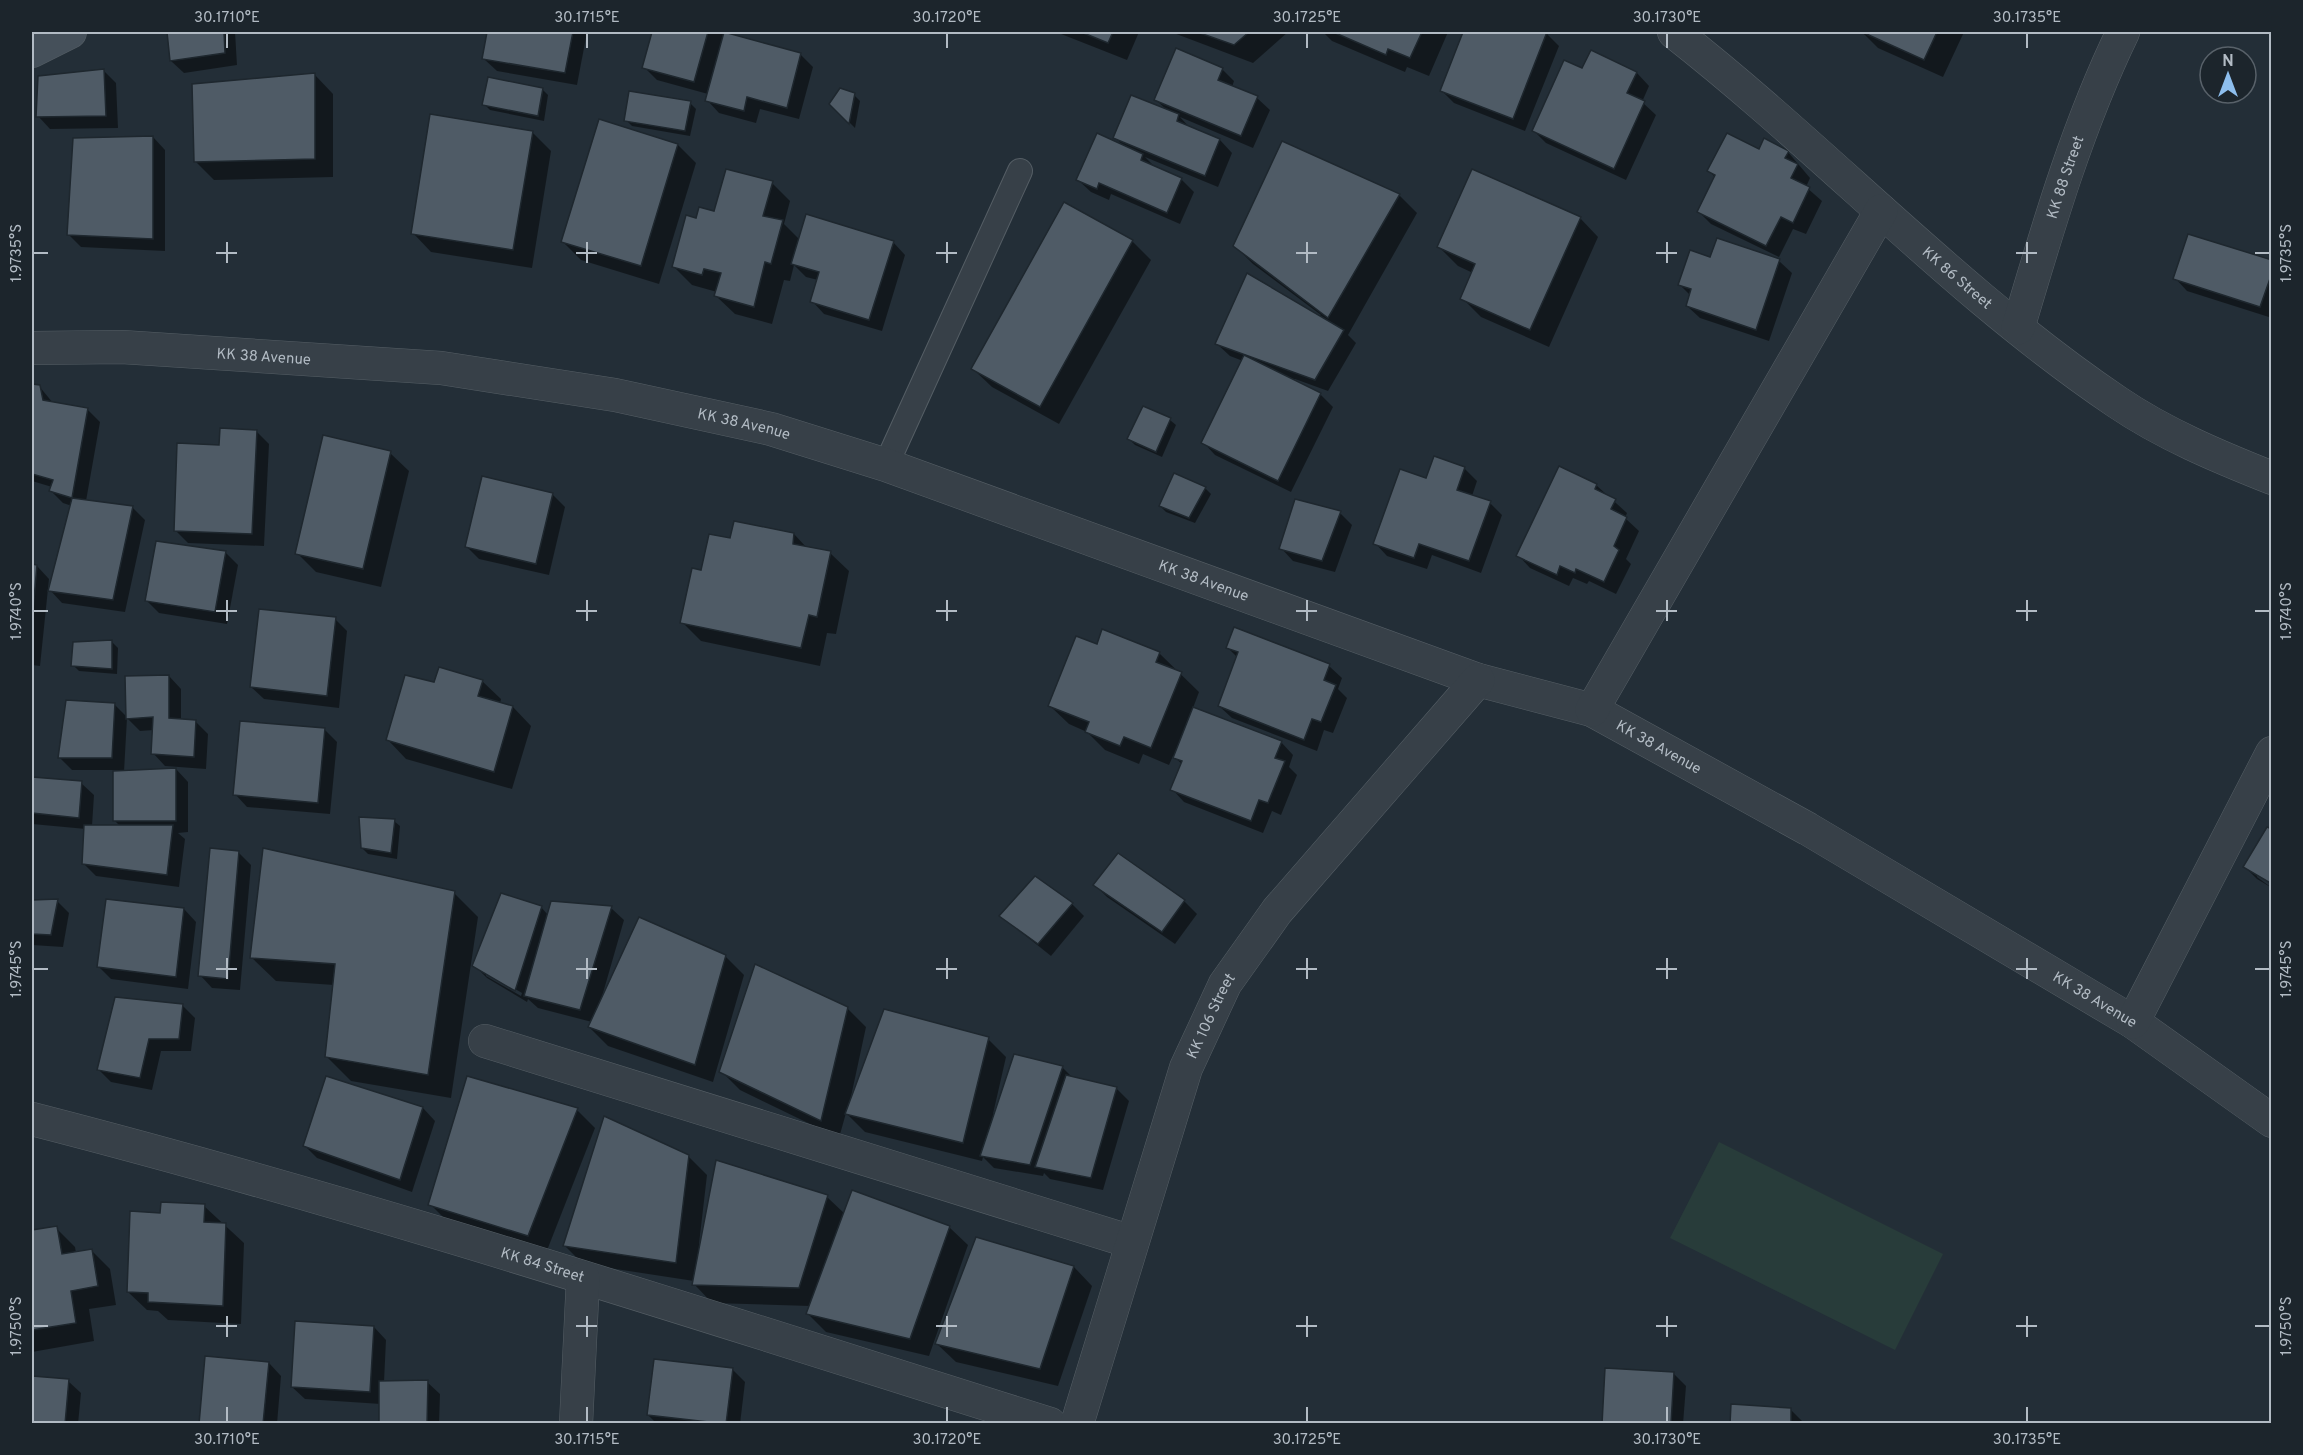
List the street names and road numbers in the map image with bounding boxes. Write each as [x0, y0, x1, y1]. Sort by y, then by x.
street label: KK 88 Street [2044, 134, 2089, 222]
street label: KK 86 Street [1917, 244, 1995, 314]
street label: KK 38 Avenue [216, 345, 311, 370]
street label: KK 38 Avenue [696, 405, 792, 445]
street label: KK 38 Avenue [1156, 557, 1251, 607]
street label: KK 38 Avenue [1612, 717, 1704, 779]
street label: KK 38 Avenue [2049, 968, 2140, 1033]
street label: KK 106 Street [1184, 970, 1241, 1062]
street label: KK 84 Street [498, 1244, 586, 1288]

